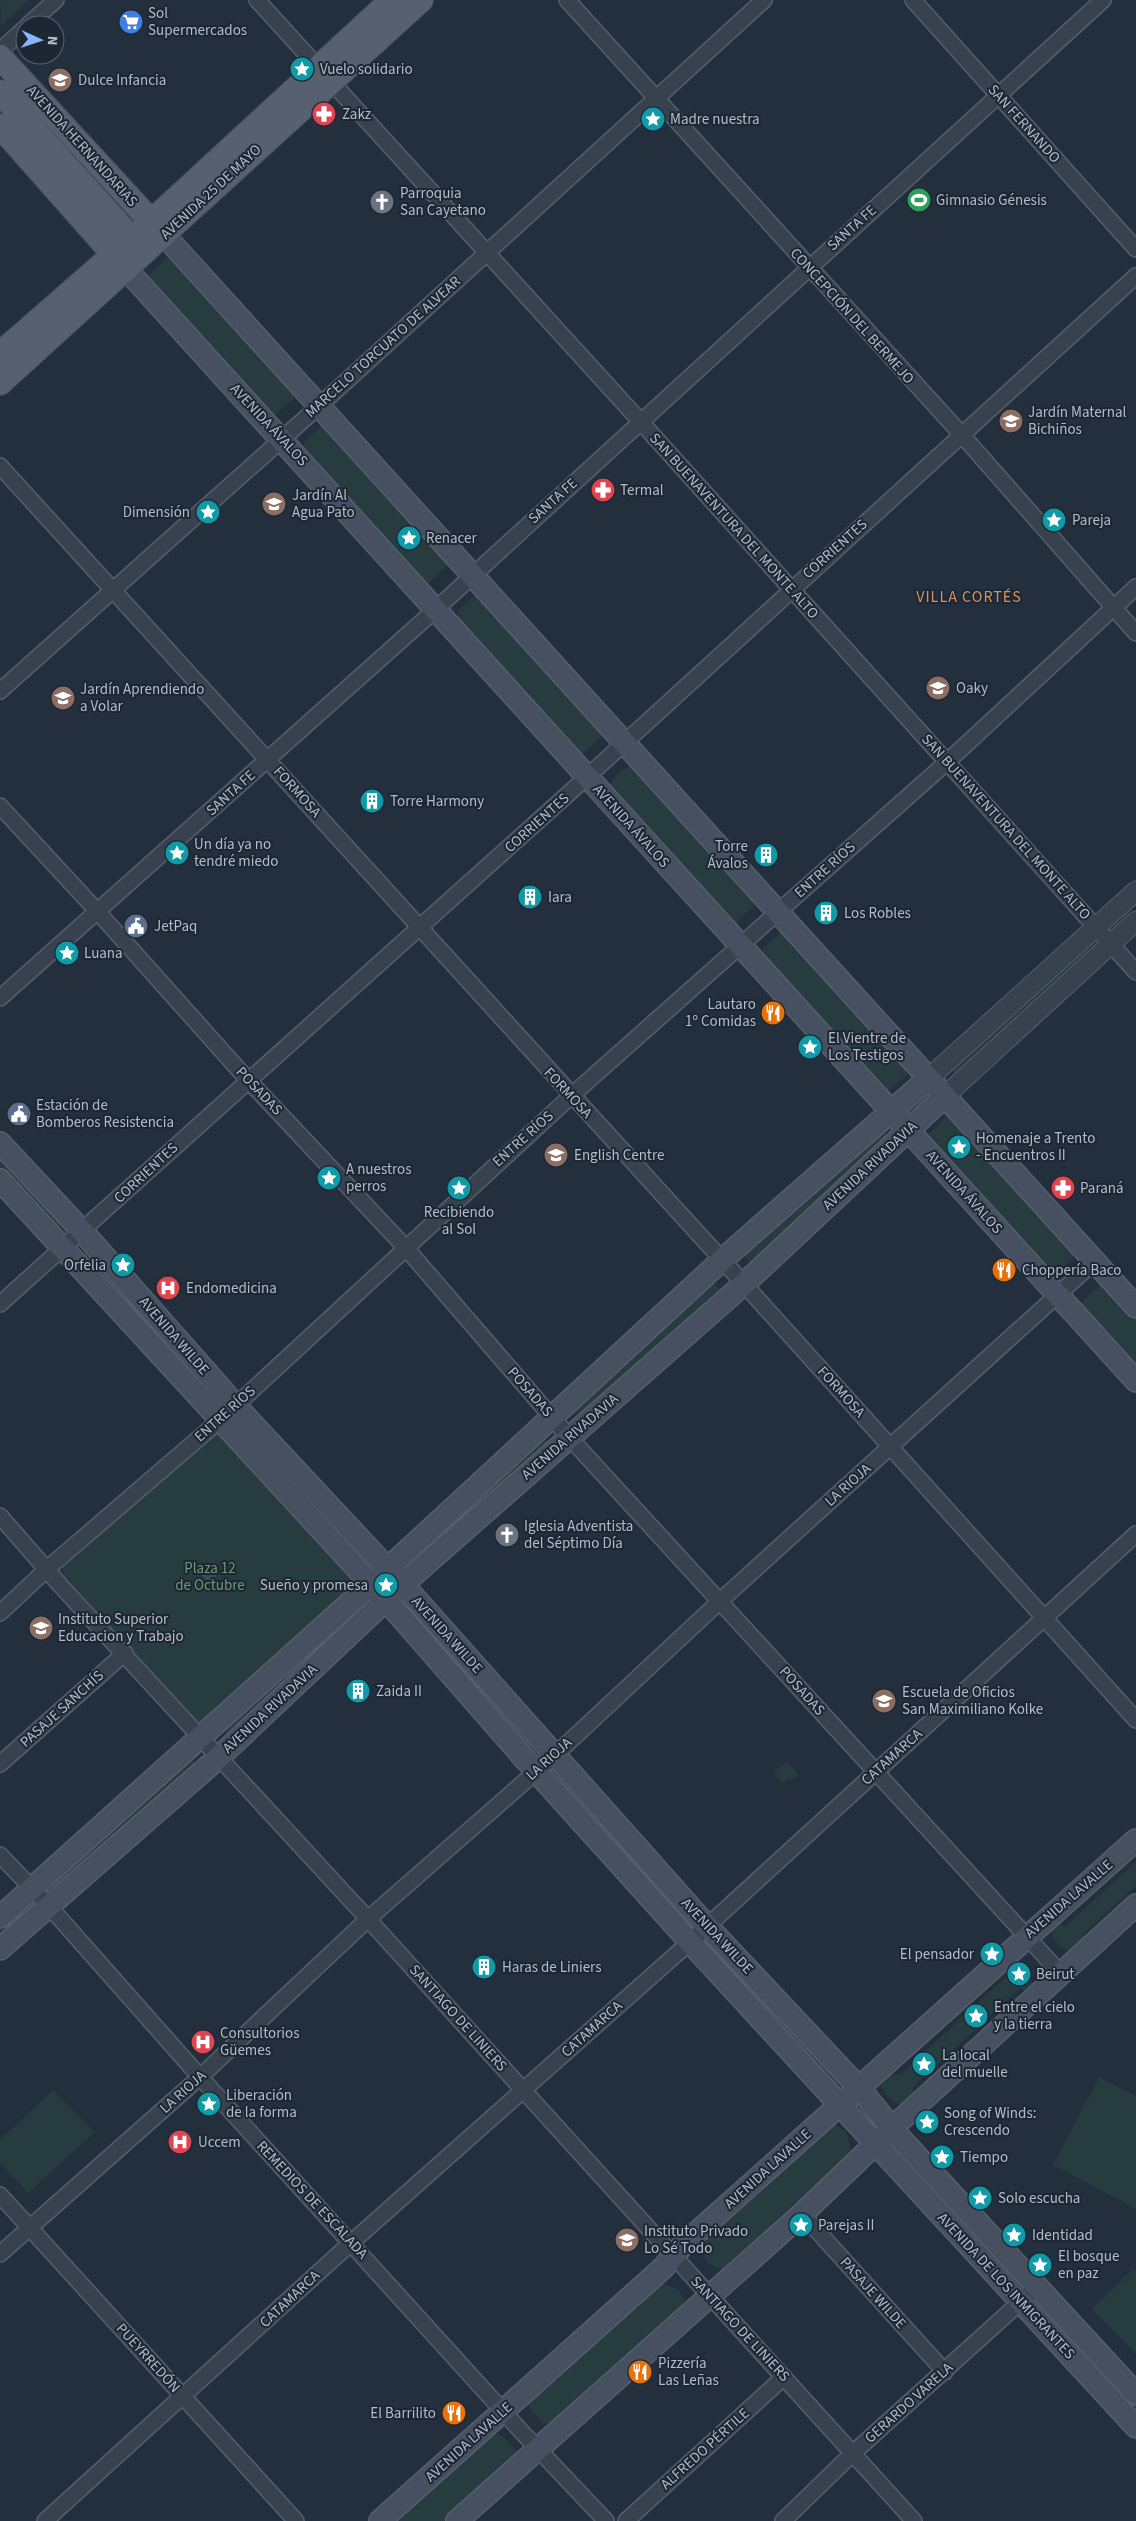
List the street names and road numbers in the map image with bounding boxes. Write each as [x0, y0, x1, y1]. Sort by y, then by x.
street label: SAN FERNANDO [983, 80, 1065, 168]
street label: AVENIDA HERNANDARIAS [22, 81, 142, 211]
street label: AVENIDA 25 DE MAYO [156, 140, 266, 244]
street label: SANTA FE [823, 200, 881, 256]
street label: CONCEPCIÓN DEL BERMEJO [785, 243, 919, 389]
street label: MARCELO TORCUATO DE ALVEAR [301, 271, 466, 423]
street label: AVENIDA ÁVALOS [225, 379, 313, 471]
street label: SAN BUENAVENTURA DEL MONTE ALTO [645, 428, 823, 624]
street label: SANTA FE [524, 473, 582, 529]
street label: CORRIENTES [798, 514, 872, 584]
street label: SAN BUENAVENTURA DEL MONTE ALTO [917, 729, 1095, 925]
street label: FORMOSA [268, 762, 326, 823]
street label: SANTA FE [202, 765, 260, 821]
street label: AVENIDA ÁVALOS [588, 780, 674, 872]
street label: CORRIENTES [500, 788, 574, 858]
street label: ENTRE RÍOS [790, 837, 860, 903]
street label: POSADAS [231, 1062, 287, 1120]
street label: FORMOSA [539, 1063, 598, 1124]
street label: ENTRE RÍOS [488, 1106, 558, 1172]
street label: AVENIDA RIVADAVIA [818, 1116, 923, 1215]
street label: CORRIENTES [109, 1138, 183, 1208]
street label: AVENIDA ÁVALOS [921, 1146, 1007, 1238]
street label: AVENIDA WILDE [134, 1292, 214, 1380]
street label: FORMOSA [812, 1362, 870, 1423]
street label: POSADAS [502, 1363, 558, 1421]
street label: ENTRE RÍOS [190, 1381, 260, 1447]
street label: AVENIDA RIVADAVIA [517, 1388, 624, 1485]
street label: LA RIOJA [820, 1458, 876, 1511]
street label: AVENIDA WILDE [407, 1592, 488, 1678]
street label: AVENIDA RIVADAVIA [218, 1659, 323, 1758]
street label: POSADAS [774, 1662, 830, 1720]
street label: PASAJE SANCHÍS [15, 1666, 109, 1752]
street label: CATAMARCA [857, 1723, 928, 1790]
street label: LA RIOJA [521, 1732, 577, 1785]
street label: AVENIDA LAVALLE [1020, 1855, 1118, 1943]
street label: AVENIDA WILDE [676, 1893, 758, 1979]
street label: SANTIAGO DE LINIERS [404, 1960, 512, 2076]
street label: CATAMARCA [557, 1995, 628, 2062]
street label: LA RIOJA [155, 2065, 211, 2118]
street label: AVENIDA LAVALLE [720, 2124, 816, 2214]
street label: REMEDIOS DE ESCALADA [252, 2136, 373, 2264]
street label: AVENIDA DE LOS INMIGRANTES [932, 2208, 1080, 2364]
street label: PASAJE WILDE [835, 2252, 911, 2334]
street label: CATAMARCA [255, 2265, 325, 2333]
street label: SANTIAGO DE LINIERS [685, 2272, 795, 2386]
street label: PUEYRREDÓN [111, 2319, 185, 2397]
street label: GERARDO VARELA [860, 2357, 958, 2448]
street label: AVENIDA LAVALLE [421, 2397, 517, 2487]
street label: ALFREDO PÉRTILE [656, 2403, 754, 2495]

